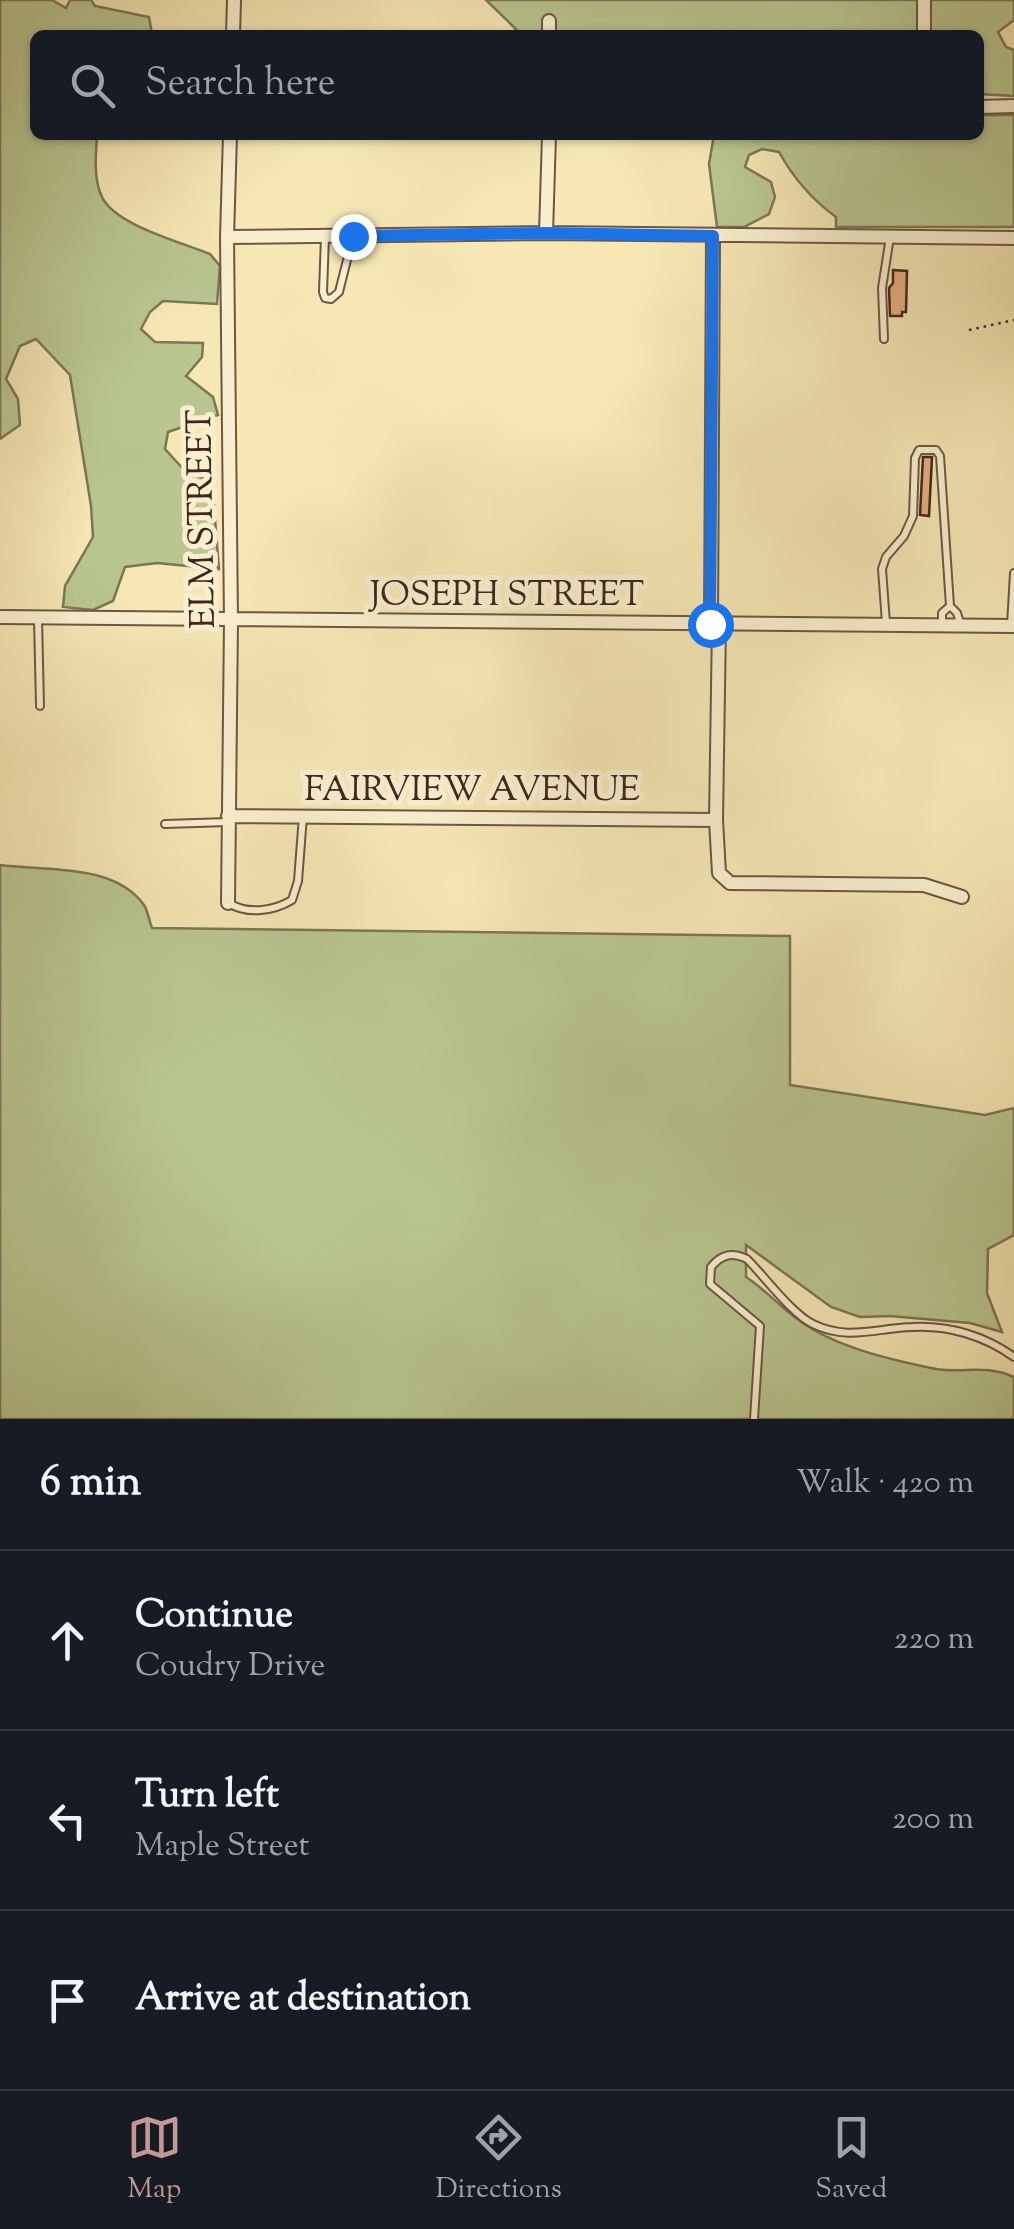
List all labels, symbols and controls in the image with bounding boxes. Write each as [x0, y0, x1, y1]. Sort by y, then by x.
search box [30, 30, 984, 140]
icon: search [65, 58, 120, 113]
text: Search here [145, 58, 336, 112]
route end [331, 214, 377, 260]
street label: ELM STREET [176, 409, 231, 629]
street label: JOSEPH STREET [368, 571, 644, 622]
route start [688, 602, 734, 648]
street label: FAIRVIEW AVENUE [304, 766, 640, 817]
text: 6 min [40, 1454, 141, 1514]
text: Walk · 420 m [796, 1461, 974, 1507]
text: Continue [135, 1590, 293, 1644]
icon: ahead [40, 1613, 95, 1668]
text: 220 m [894, 1617, 974, 1663]
text: Coudry Drive [135, 1644, 325, 1690]
text: Turn left [135, 1770, 279, 1824]
icon: left [40, 1793, 95, 1848]
text: 200 m [892, 1797, 974, 1843]
text: Maple Street [135, 1824, 309, 1870]
icon: arrive [40, 1973, 95, 2028]
text: Arrive at destination [135, 1973, 471, 2027]
tab: Map [127, 2110, 182, 2210]
tab: Directions [435, 2110, 562, 2210]
tab: Saved [815, 2110, 887, 2210]

